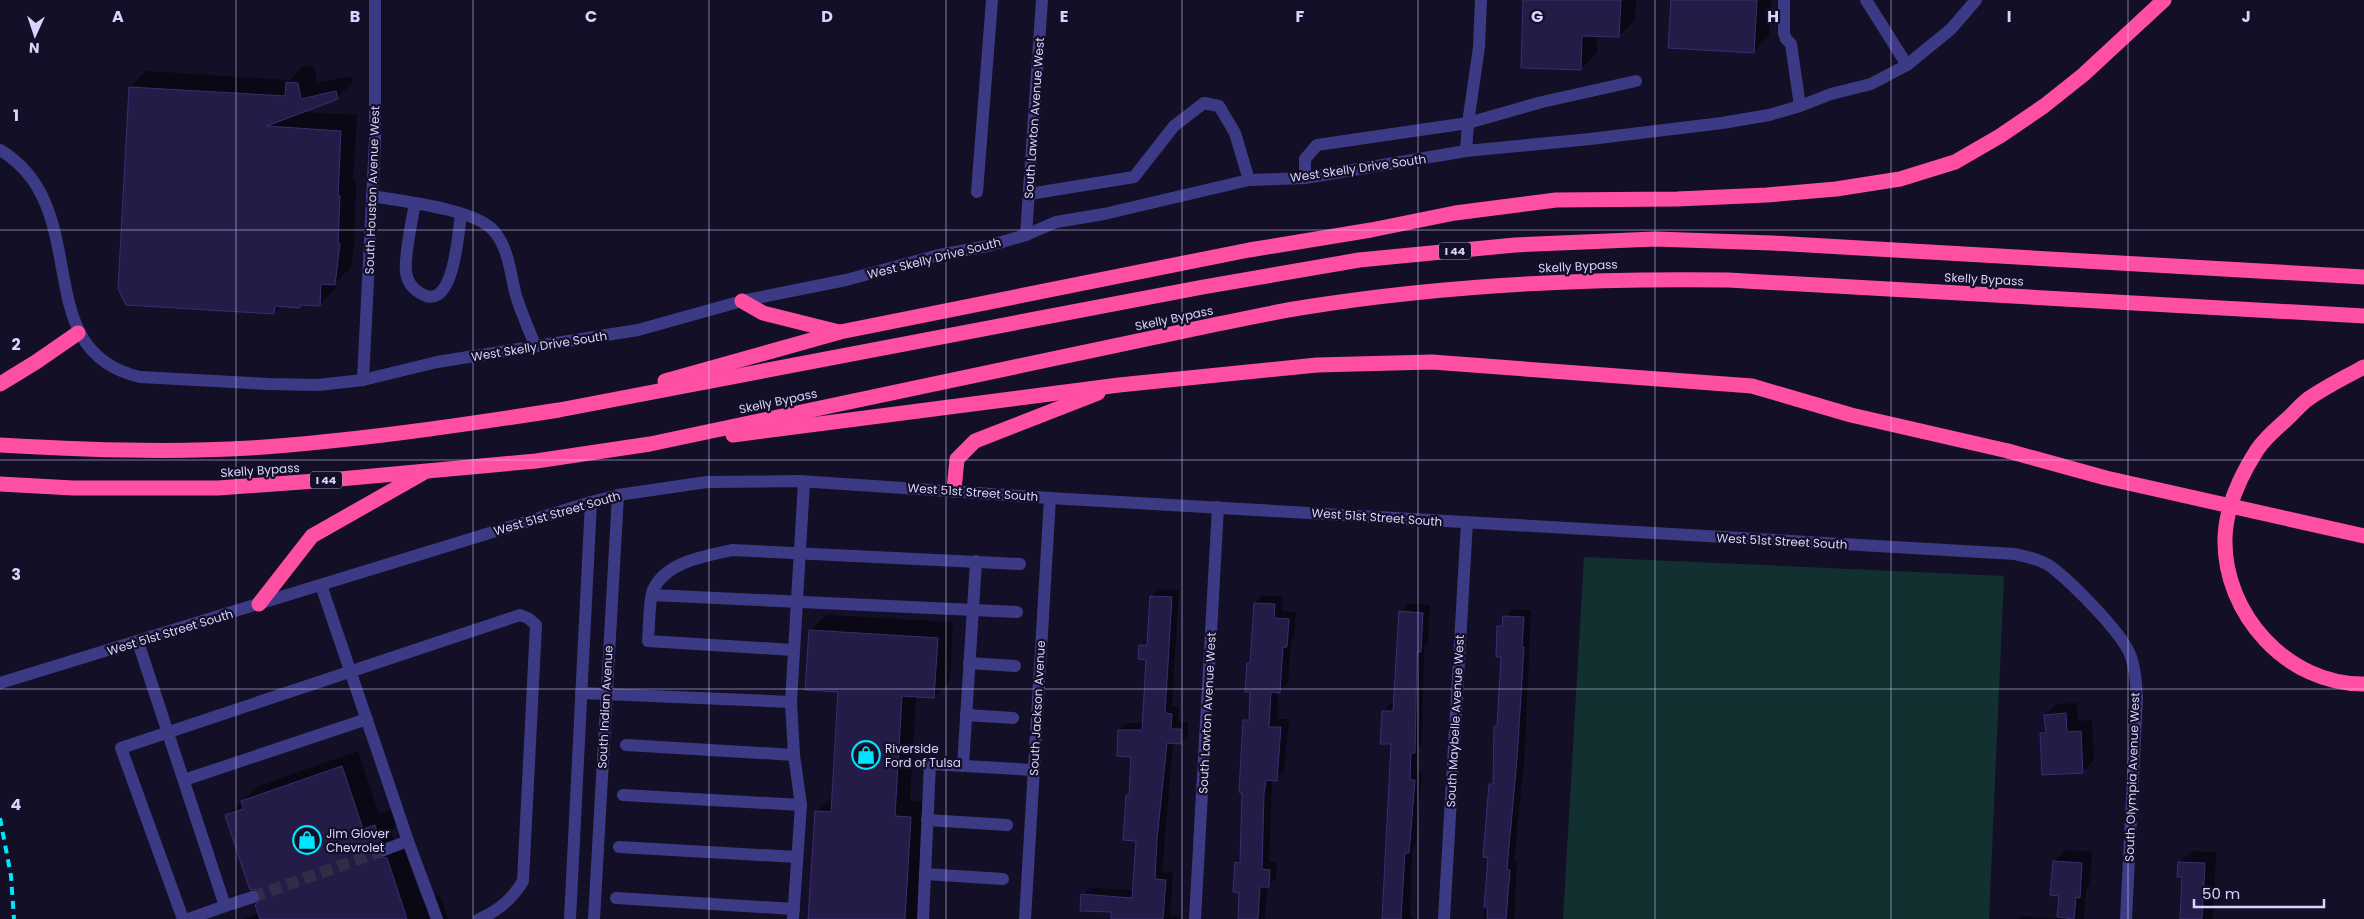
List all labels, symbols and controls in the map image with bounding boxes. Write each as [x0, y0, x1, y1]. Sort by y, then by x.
text: A [112, 5, 124, 28]
text: B [350, 5, 360, 28]
text: C [585, 5, 597, 28]
text: D [821, 5, 833, 28]
text: E [1060, 5, 1068, 28]
text: F [1296, 5, 1305, 28]
text: G [1531, 5, 1543, 28]
text: H [1767, 5, 1779, 28]
text: I [2007, 5, 2011, 28]
text: J [2241, 5, 2251, 28]
north arrow [10, 10, 60, 60]
street label: South Lawton Avenue West [1020, 37, 1048, 199]
text: N [29, 38, 40, 58]
text: 1 [13, 104, 19, 127]
street label: South Houston Avenue West [361, 105, 383, 275]
street label: West Skelly Drive South [1289, 150, 1427, 186]
street label: West Skelly Drive South [865, 233, 1003, 283]
road number: I 44 [1439, 242, 1471, 260]
street label: Skelly Bypass [1538, 255, 1618, 277]
street label: Skelly Bypass [1944, 268, 2024, 290]
street label: Skelly Bypass [1133, 301, 1215, 335]
street label: West Skelly Drive South [470, 327, 608, 365]
text: 2 [11, 333, 21, 356]
street label: Skelly Bypass [737, 384, 819, 418]
street label: Skelly Bypass [220, 459, 300, 481]
road number: I 44 [310, 472, 342, 488]
street label: West 51st Street South [907, 479, 1039, 505]
street label: West 51st Street South [492, 487, 622, 539]
street label: West 51st Street South [1311, 504, 1443, 530]
street label: West 51st Street South [1716, 529, 1848, 553]
text: 3 [11, 563, 21, 586]
street label: West 51st Street South [105, 605, 235, 659]
street label: South Lawton Avenue West [1194, 632, 1220, 794]
street label: South Maybelle Avenue West [1442, 634, 1468, 808]
street label: South Jackson Avenue [1025, 640, 1049, 776]
street label: South Indian Avenue [593, 645, 617, 769]
street label: South Olympia Avenue West [2121, 692, 2143, 862]
shop icon: Riverside Ford of Tulsa [851, 740, 881, 770]
place label: Riverside Ford of Tulsa [885, 740, 961, 771]
text: 4 [11, 793, 22, 816]
shop icon: Jim Glover Chevrolet [292, 825, 322, 855]
place label: Jim Glover Chevrolet [326, 825, 390, 856]
scale bar [2194, 876, 2324, 908]
text: 50 m [2202, 883, 2240, 904]

